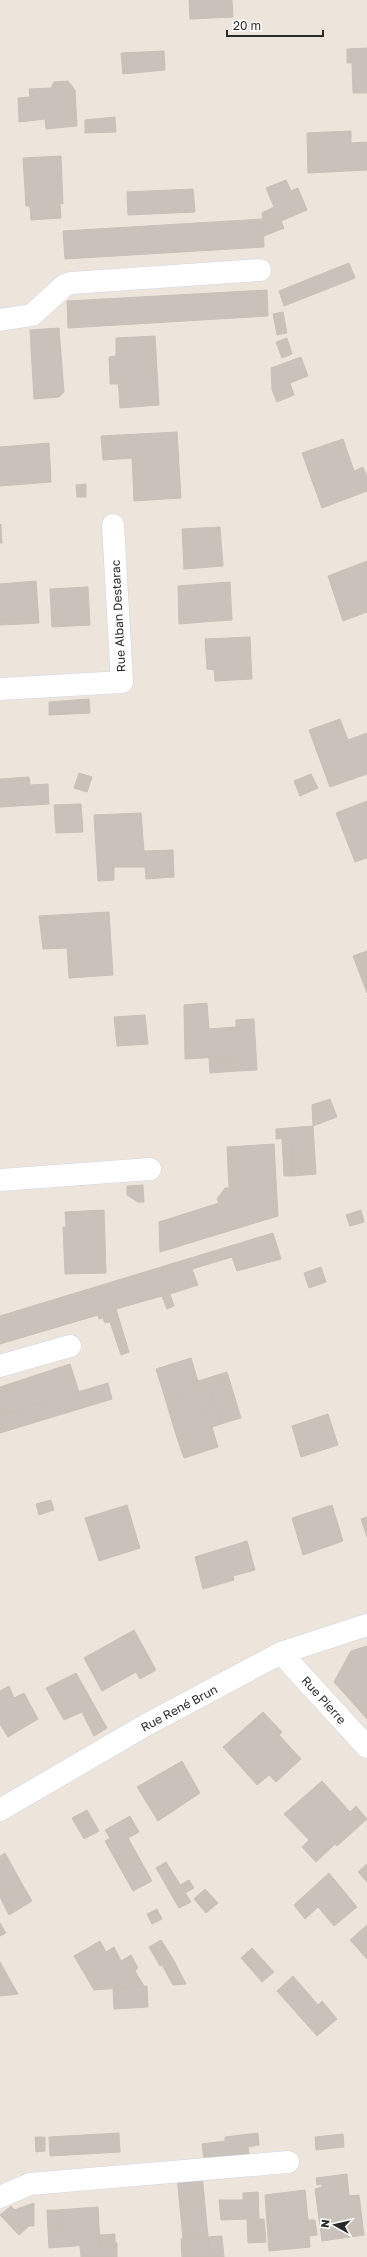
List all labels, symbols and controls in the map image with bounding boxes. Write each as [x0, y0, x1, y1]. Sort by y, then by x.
scale bar [227, 12, 323, 38]
text: 20 m [233, 18, 261, 33]
street label: Rue Alban Destarac [108, 559, 128, 673]
street label: Rue Pierre [299, 1673, 349, 1727]
street label: Rue René Brun [138, 1681, 220, 1735]
north arrow [315, 2205, 355, 2245]
text: N [318, 2218, 332, 2229]

